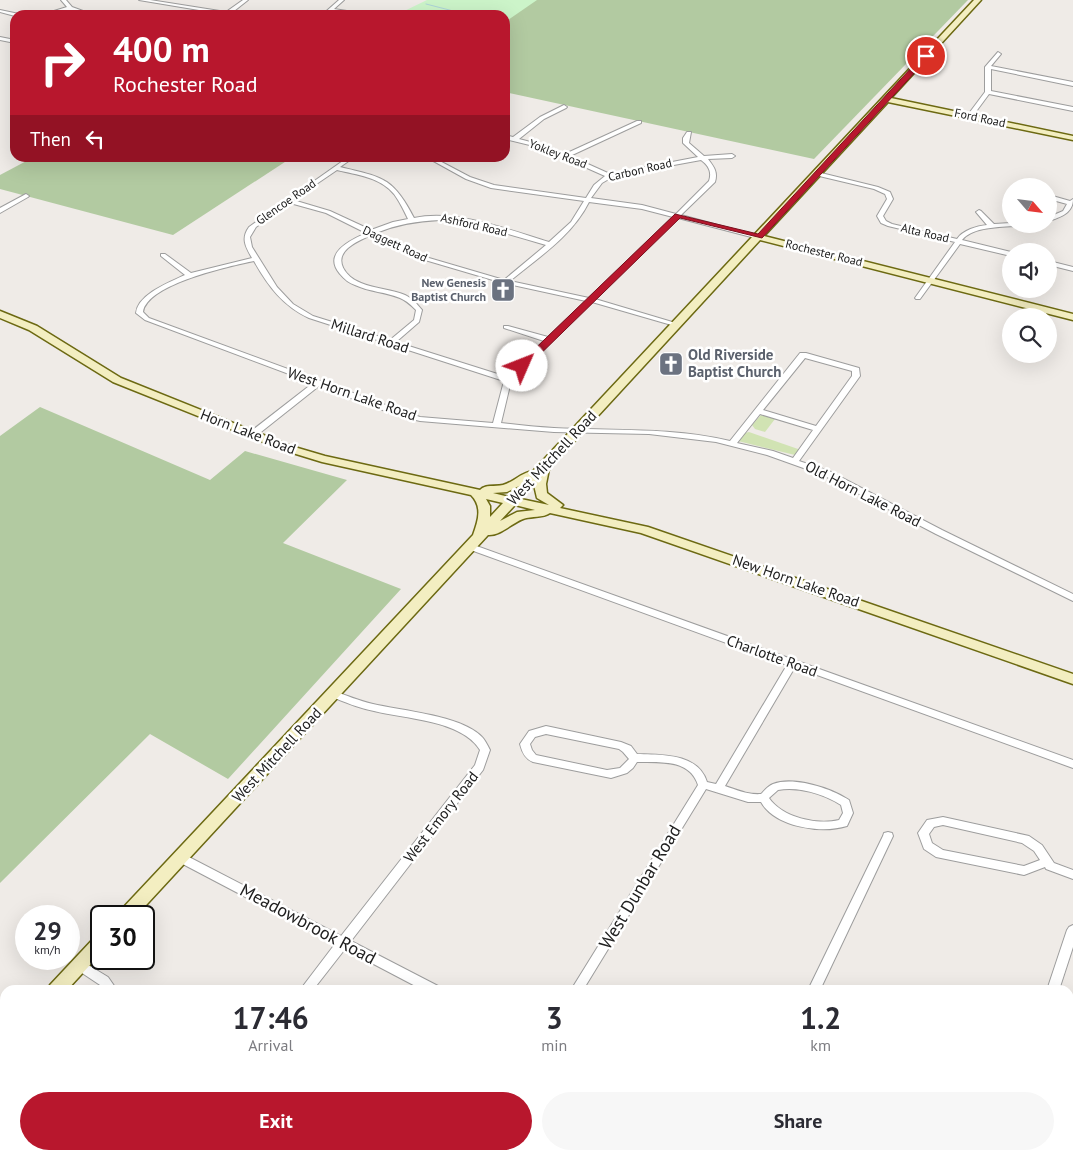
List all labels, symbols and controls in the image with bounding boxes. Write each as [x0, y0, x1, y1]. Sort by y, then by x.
text: 400 m [113, 26, 210, 72]
icon: right [30, 30, 95, 95]
pin [905, 35, 947, 77]
icon: arrive [912, 42, 940, 70]
text: Rochester Road [113, 70, 258, 98]
street label: Ford Road [953, 105, 1007, 130]
icon: left [81, 125, 109, 153]
text: Then [30, 127, 71, 151]
street label: Yokley Road [527, 136, 589, 171]
street label: Carbon Road [607, 155, 673, 184]
street label: Glencoe Road [253, 175, 319, 228]
north arrow [1002, 178, 1058, 232]
map controls [1002, 178, 1057, 363]
street label: Ashford Road [439, 210, 509, 239]
street label: Alta Road [899, 220, 951, 245]
street label: Daggett Road [361, 222, 430, 265]
street label: Rochester Road [784, 236, 864, 269]
button: sound [1002, 243, 1057, 298]
place label: New Genesis Baptist Church [411, 275, 486, 304]
church icon: New Genesis Baptist Church [490, 277, 516, 303]
button: search [1002, 308, 1057, 363]
street label: Millard Road [329, 314, 412, 357]
position arrow [495, 339, 547, 391]
place label: Old Riverside Baptist Church [688, 345, 781, 381]
church icon: Old Riverside Baptist Church [658, 351, 684, 377]
street label: West Horn Lake Road [285, 362, 419, 425]
street label: Horn Lake Road [198, 405, 299, 458]
street label: West Mitchell Road [503, 406, 600, 509]
street label: Old Horn Lake Road [802, 456, 924, 531]
street label: New Horn Lake Road [730, 550, 862, 611]
street label: Charlotte Road [724, 630, 820, 681]
street label: West Mitchell Road [228, 703, 325, 806]
street label: West Emory Road [399, 767, 482, 866]
street label: West Dunbar Road [593, 820, 686, 953]
street label: Meadowbrook Road [236, 878, 380, 969]
speed limit sign: 30 [90, 905, 155, 970]
text: 29 [33, 915, 62, 947]
text: km/h [34, 942, 61, 957]
text: 17:46 [233, 998, 309, 1037]
text: 3 [546, 998, 563, 1037]
text: 1.2 [800, 998, 841, 1037]
text: Arrival [248, 1035, 293, 1055]
text: min [541, 1035, 567, 1055]
text: km [810, 1035, 831, 1055]
button: Exit [20, 1092, 532, 1150]
button: Share [542, 1092, 1054, 1150]

